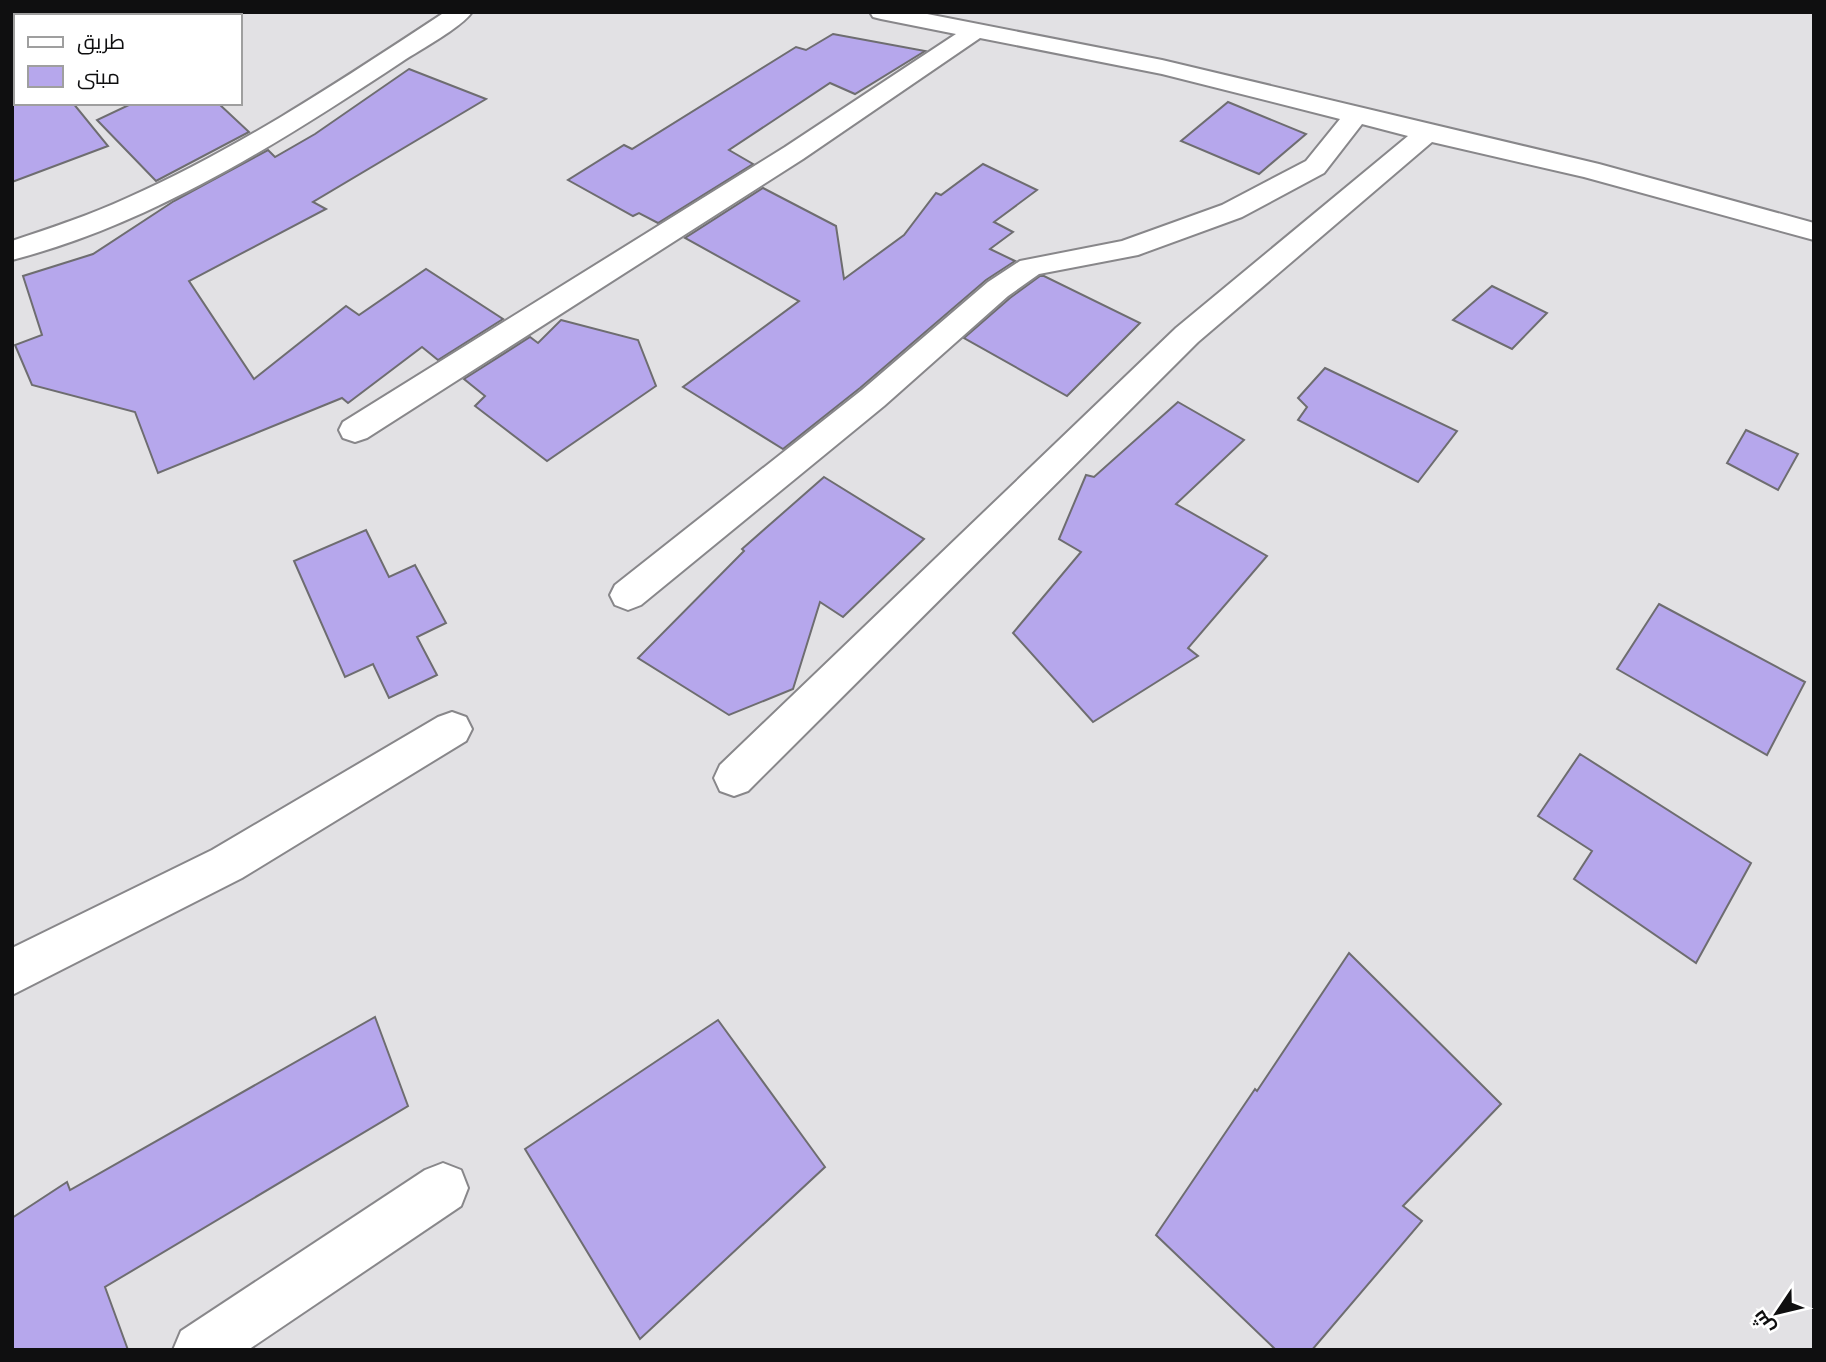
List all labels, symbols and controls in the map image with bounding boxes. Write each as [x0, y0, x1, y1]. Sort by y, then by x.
legend [14, 14, 242, 105]
text: طريق [77, 25, 125, 57]
text: مبنى [77, 60, 120, 92]
north arrow [1742, 1278, 1812, 1348]
text: ش [1744, 1305, 1782, 1341]

